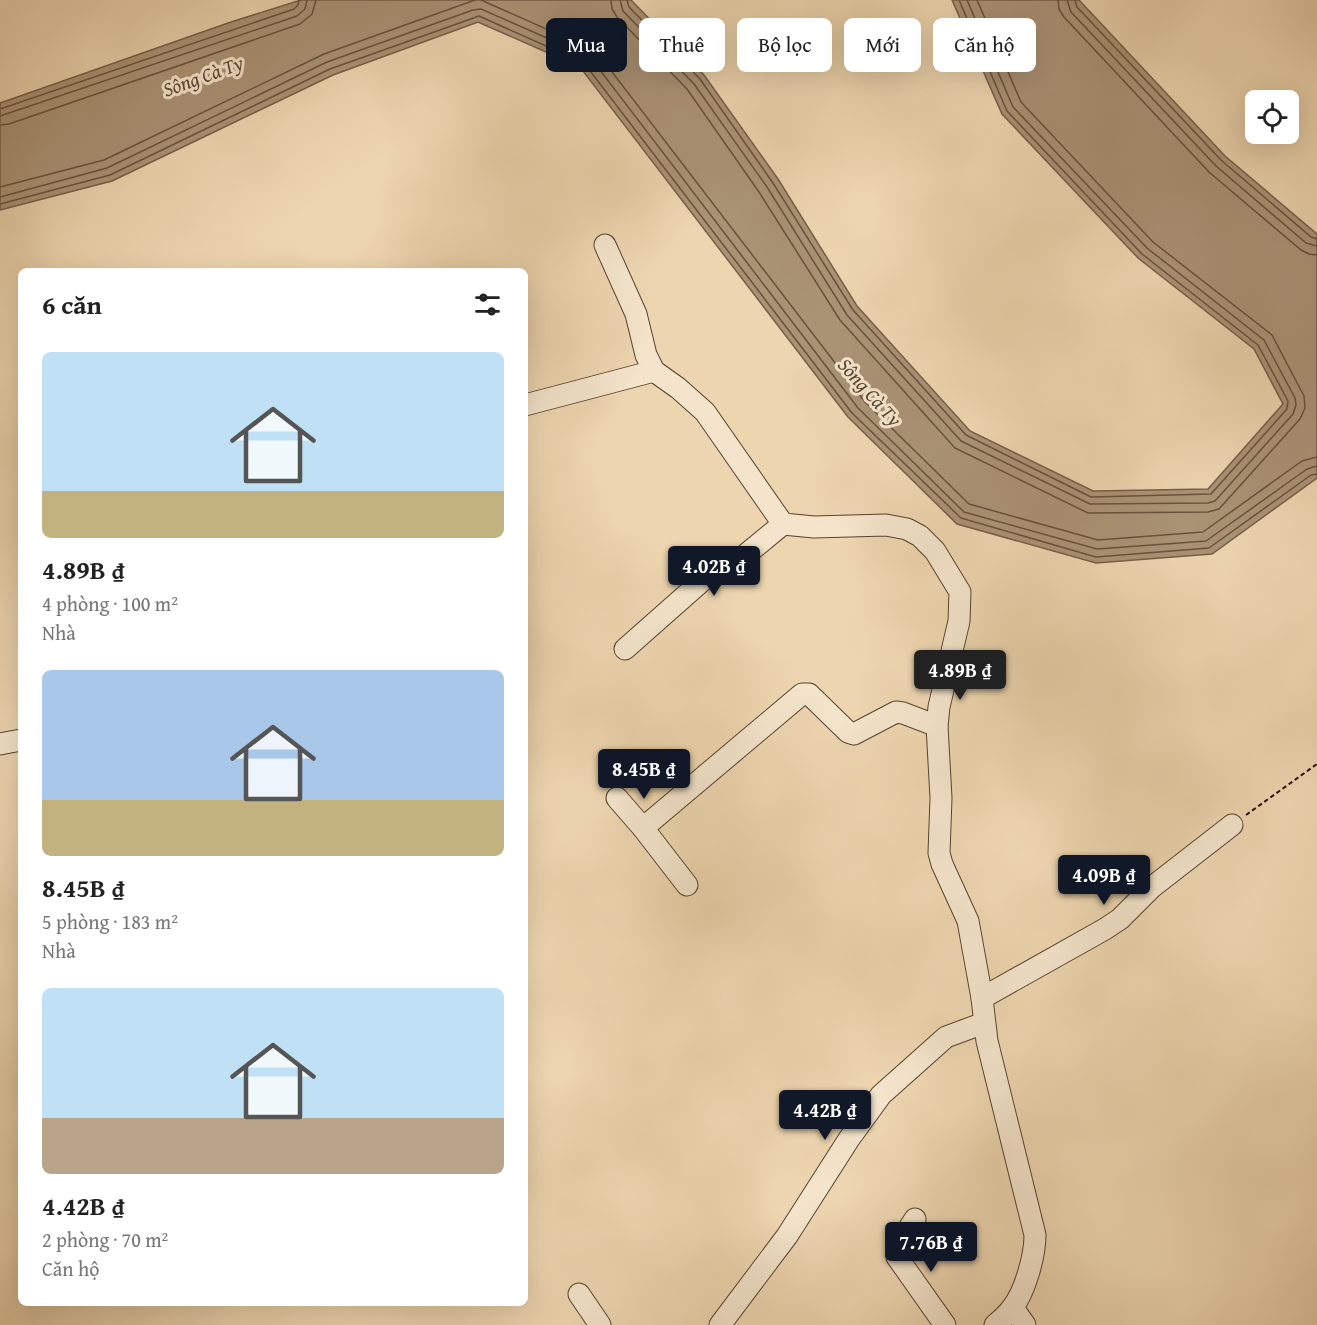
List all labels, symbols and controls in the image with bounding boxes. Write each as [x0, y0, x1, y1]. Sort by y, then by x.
chip: Mua [546, 18, 627, 72]
chip: Thuê [639, 18, 725, 72]
chip: Bộ lọc [737, 18, 832, 72]
chip: Mới [844, 18, 921, 72]
chip: Căn hộ [933, 18, 1036, 72]
water label: Sông Cà Ty [159, 48, 247, 103]
map controls [1245, 90, 1299, 144]
button: locate [1245, 90, 1299, 144]
text: 6 căn [42, 285, 102, 324]
icon: filters [471, 288, 504, 321]
water label: Sông Cà Ty [832, 351, 909, 432]
icon: home [219, 391, 327, 499]
pin: 4.02B ₫ [659, 546, 769, 597]
text: 4.89B ₫ [42, 550, 125, 589]
text: 4.02B ₫ [682, 551, 746, 580]
text: 4 phòng · 100 m² [42, 589, 178, 618]
text: Nhà [42, 618, 76, 647]
pin: 4.89B ₫ [905, 650, 1015, 701]
text: 4.89B ₫ [928, 655, 992, 684]
icon: home [219, 709, 327, 817]
pin: 8.45B ₫ [589, 749, 699, 800]
text: 8.45B ₫ [612, 754, 676, 783]
pin: 4.09B ₫ [1049, 855, 1159, 906]
text: 4.09B ₫ [1072, 860, 1136, 889]
text: 8.45B ₫ [42, 868, 125, 907]
text: 5 phòng · 183 m² [42, 907, 178, 936]
text: Nhà [42, 936, 76, 965]
icon: home [219, 1027, 327, 1135]
pin: 4.42B ₫ [770, 1090, 880, 1141]
text: 4.42B ₫ [793, 1095, 857, 1124]
text: 4.42B ₫ [42, 1186, 125, 1225]
pin: 7.76B ₫ [876, 1222, 986, 1273]
text: 2 phòng · 70 m² [42, 1225, 168, 1254]
text: 7.76B ₫ [899, 1227, 963, 1256]
text: Căn hộ [42, 1254, 99, 1283]

